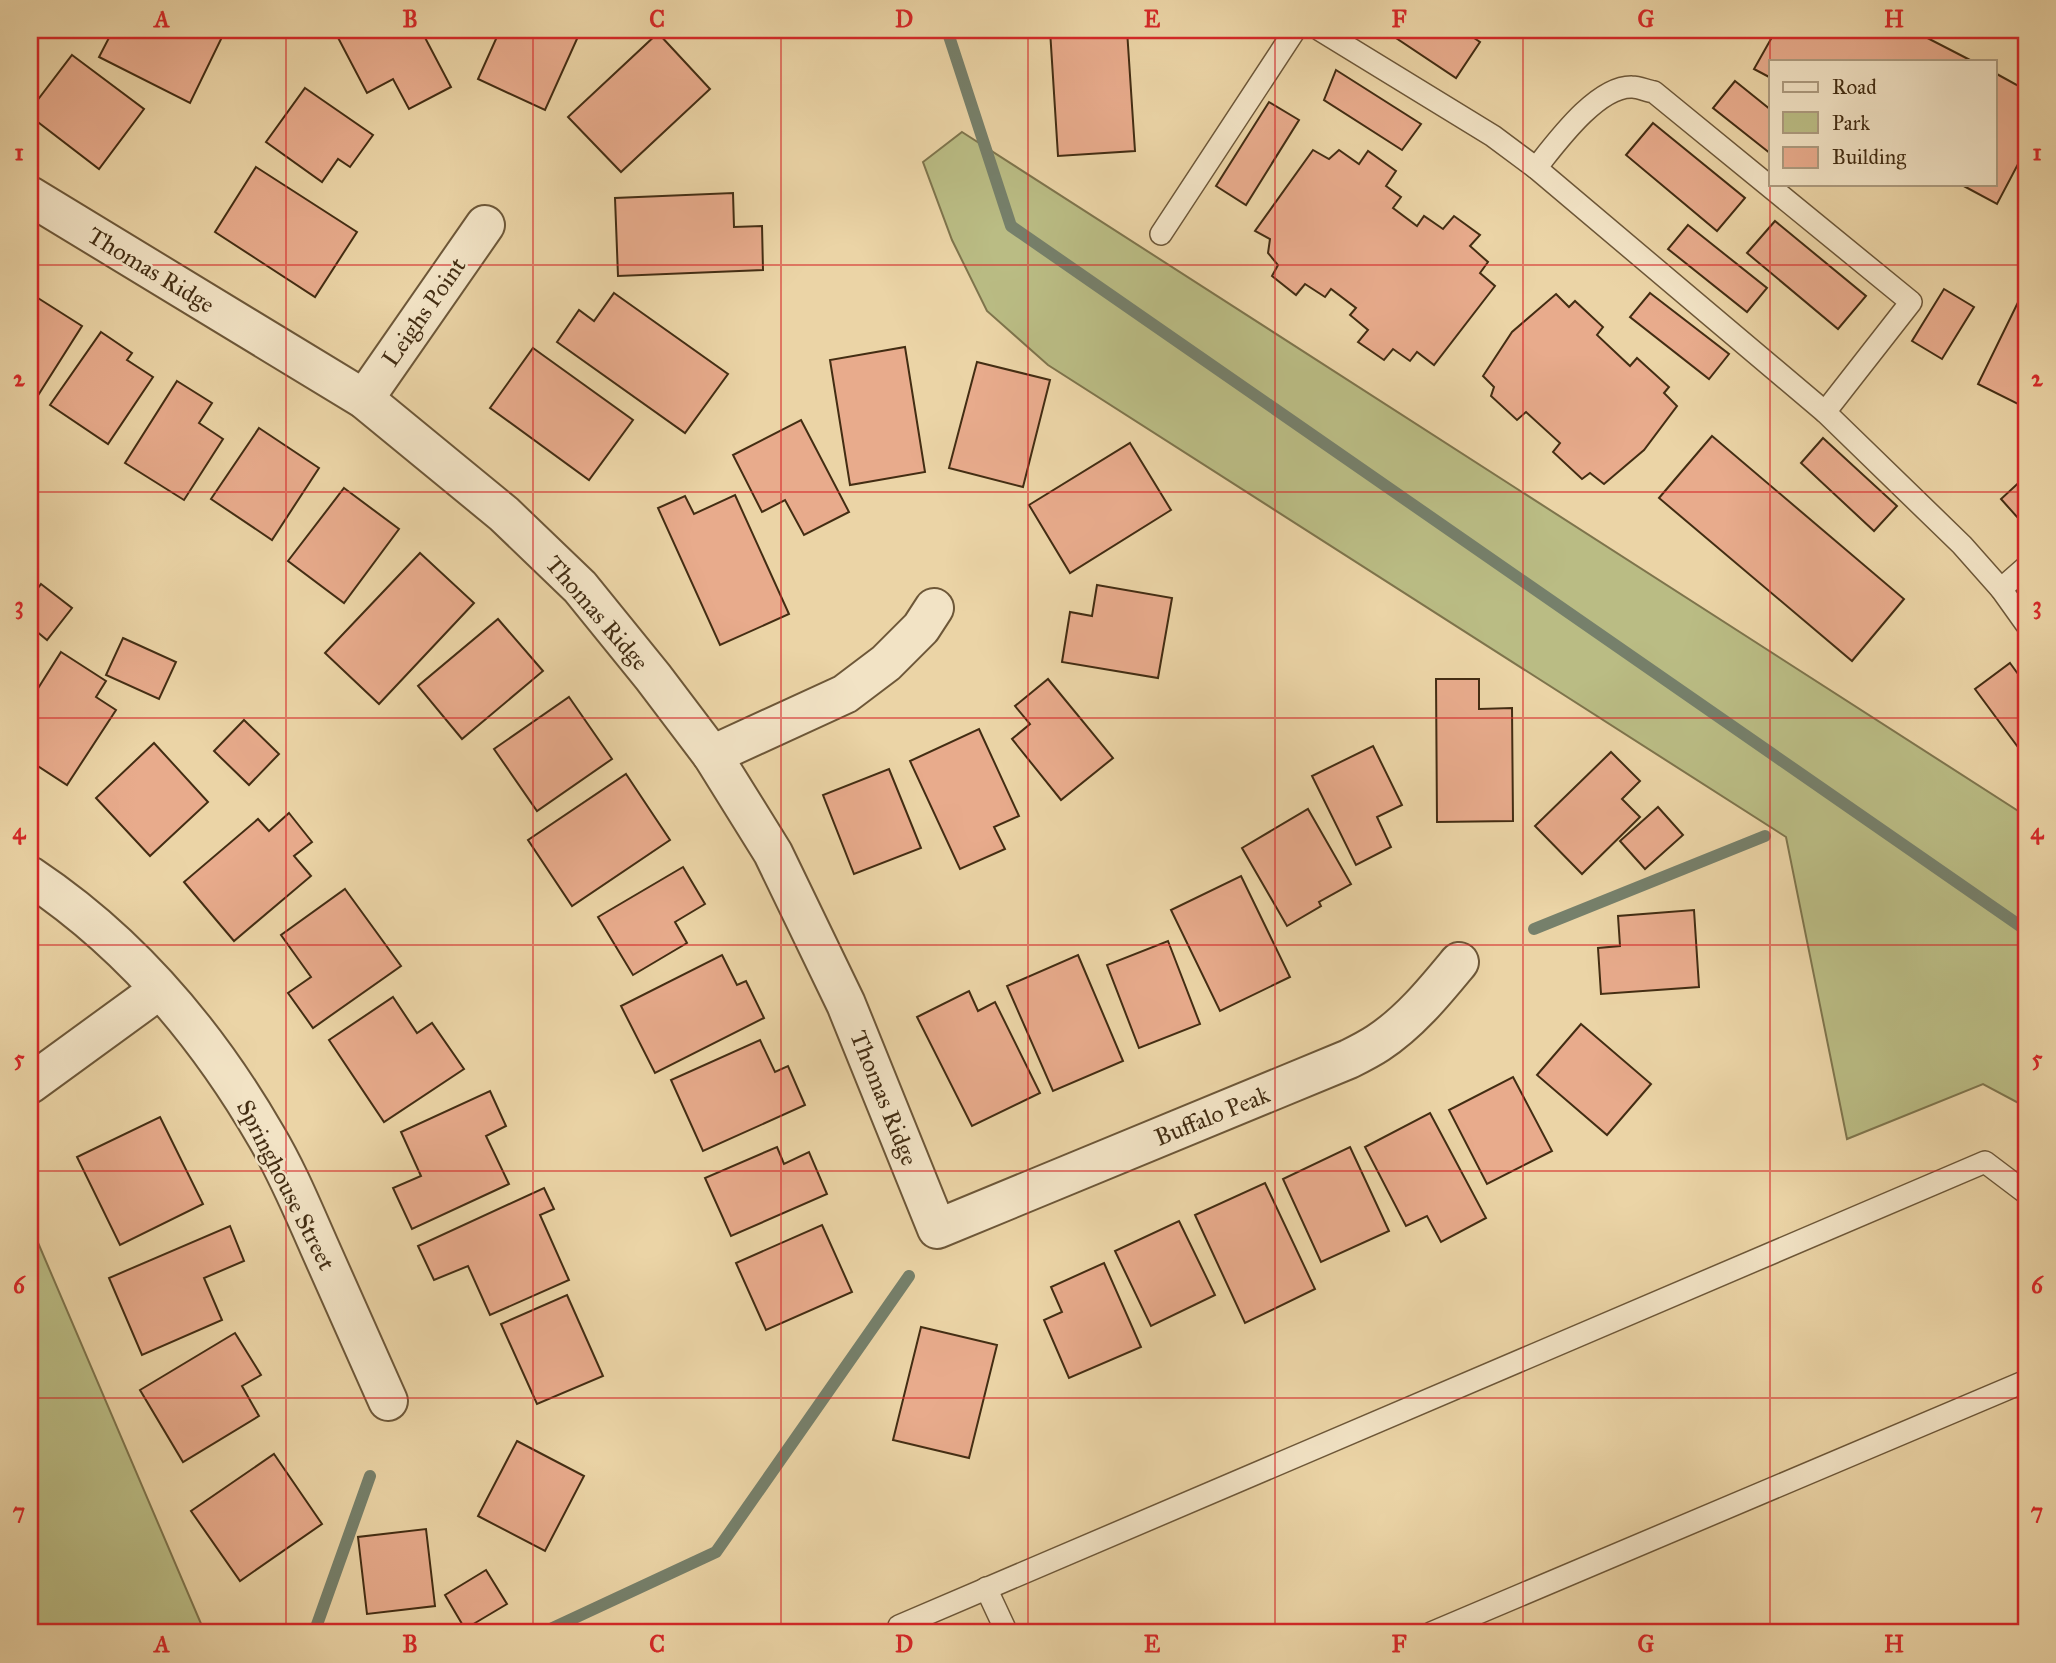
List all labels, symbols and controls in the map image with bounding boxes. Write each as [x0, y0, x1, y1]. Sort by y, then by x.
text: A [152, 5, 170, 33]
text: B [402, 5, 418, 33]
text: C [649, 5, 665, 33]
text: D [895, 5, 913, 33]
text: E [1144, 5, 1161, 33]
text: F [1391, 5, 1407, 33]
text: G [1638, 5, 1655, 33]
text: H [1884, 5, 1904, 33]
legend [1769, 60, 1996, 186]
text: Road [1832, 74, 1877, 100]
text: Park [1832, 110, 1870, 136]
text: 1 [14, 138, 24, 166]
text: 1 [2032, 138, 2042, 166]
text: Building [1832, 144, 1906, 170]
street label: Thomas Ridge [82, 220, 220, 320]
street label: Leighs Point [376, 251, 473, 372]
text: 2 [13, 364, 25, 392]
text: 2 [2031, 364, 2043, 392]
street label: Thomas Ridge [539, 549, 655, 677]
text: 3 [14, 591, 24, 620]
text: 3 [2032, 591, 2042, 620]
text: 4 [13, 817, 27, 845]
text: 4 [2031, 817, 2045, 845]
street label: Thomas Ridge [843, 1026, 925, 1170]
text: 5 [14, 1044, 25, 1072]
text: 5 [2032, 1044, 2043, 1072]
street label: Buffalo Peak [1150, 1079, 1275, 1153]
street label: Springhouse Street [230, 1095, 342, 1276]
text: 6 [13, 1271, 26, 1299]
text: 6 [2031, 1271, 2044, 1299]
text: 7 [13, 1497, 25, 1525]
text: 7 [2031, 1497, 2043, 1525]
text: A [152, 1630, 170, 1658]
text: B [402, 1630, 418, 1658]
text: C [649, 1630, 665, 1658]
text: D [895, 1630, 913, 1658]
text: E [1144, 1630, 1161, 1658]
text: F [1391, 1630, 1407, 1658]
text: G [1638, 1630, 1655, 1658]
text: H [1884, 1630, 1904, 1658]

